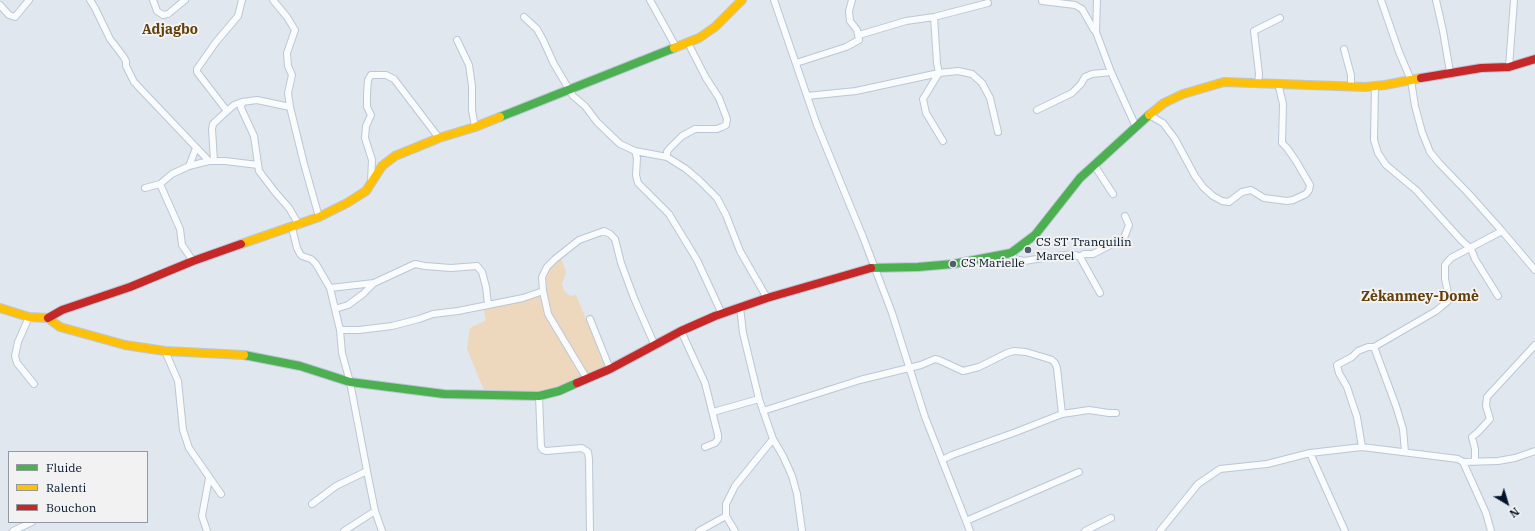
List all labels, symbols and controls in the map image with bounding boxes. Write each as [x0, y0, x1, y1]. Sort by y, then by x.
district label: Adjagbo [142, 22, 198, 38]
place label: CS ST Tranquilin Marcel [1036, 236, 1132, 264]
marker: CS ST Tranquilin Marcel [1023, 245, 1033, 255]
place label: CS Marielle [961, 257, 1025, 271]
marker: CS Marielle [948, 259, 958, 269]
district label: Zèkanmey-Domè [1361, 289, 1479, 305]
legend [8, 451, 148, 523]
text: Fluide [46, 460, 82, 475]
text: Ralenti [46, 480, 86, 495]
north arrow [1487, 483, 1527, 523]
text: Bouchon [46, 500, 96, 515]
text: N [1507, 504, 1522, 521]

